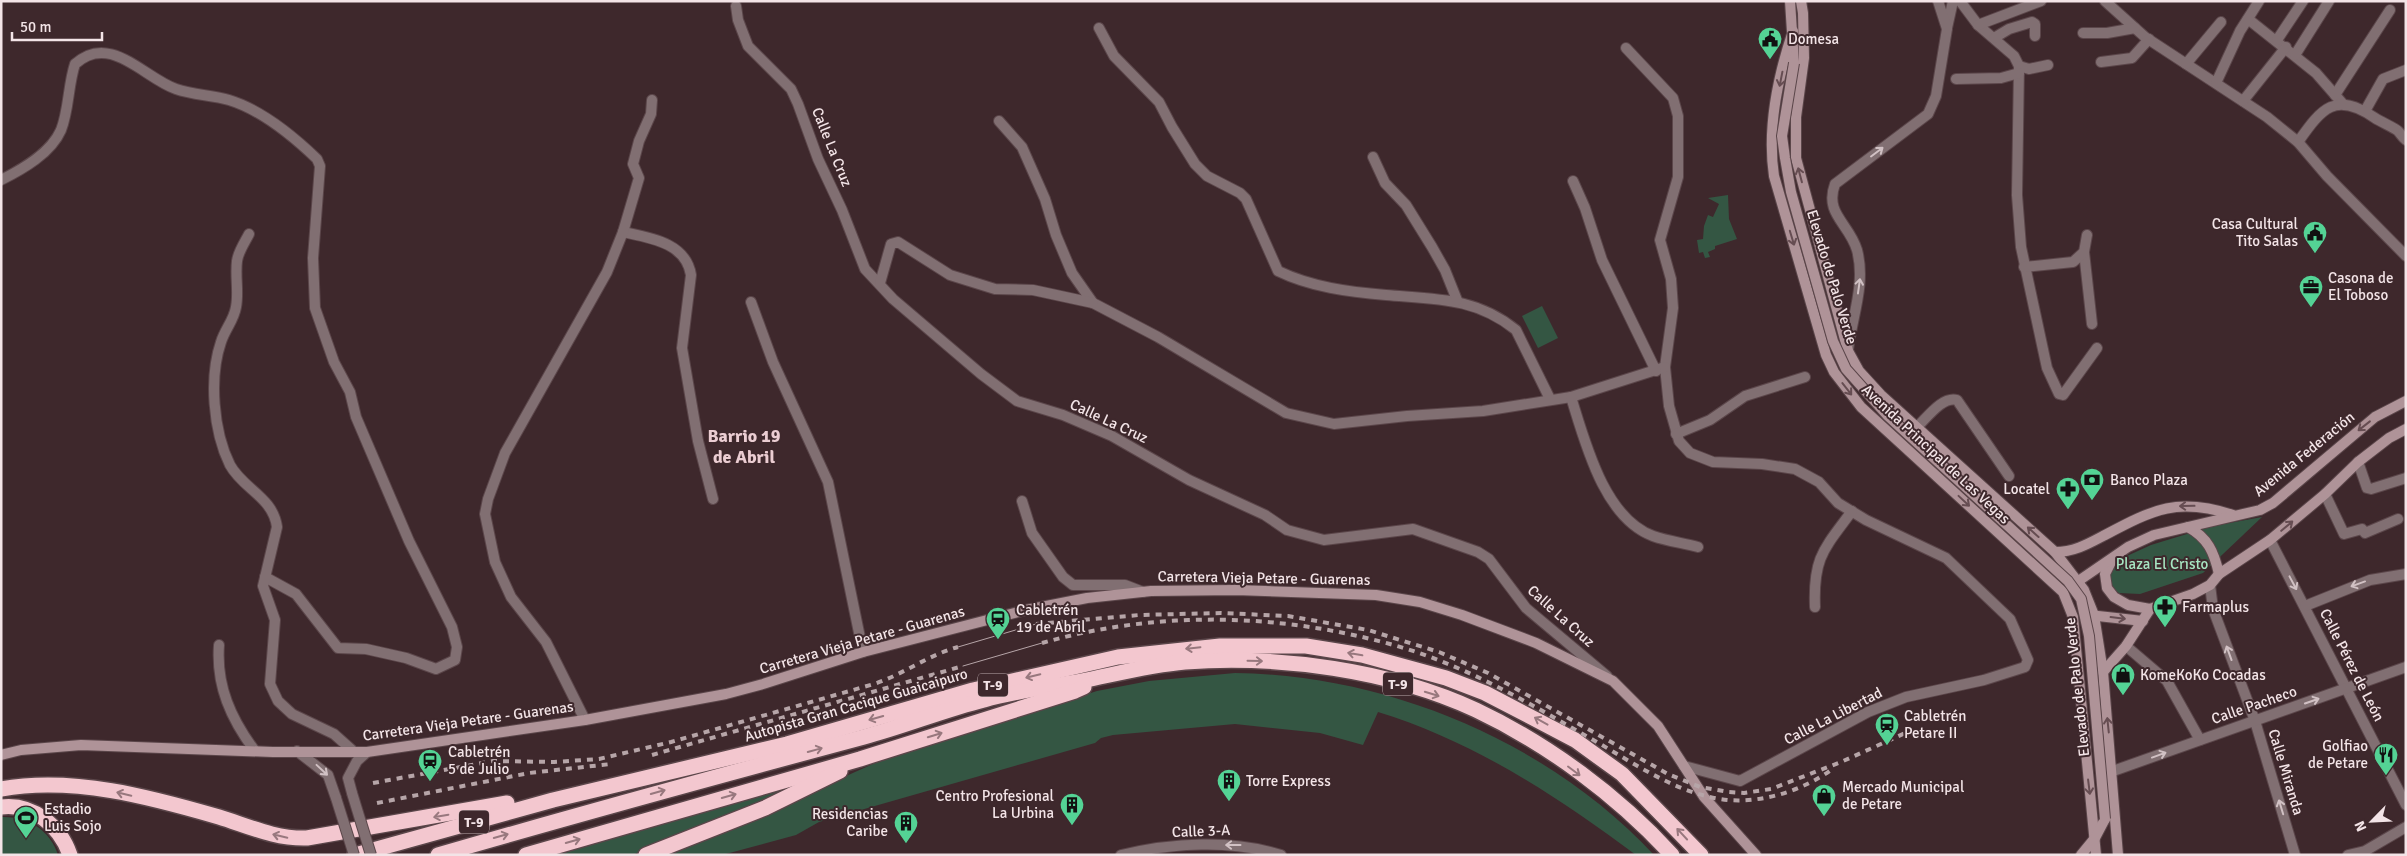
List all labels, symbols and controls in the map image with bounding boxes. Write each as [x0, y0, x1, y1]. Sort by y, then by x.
scale bar [12, 10, 102, 42]
text: 50 m [20, 18, 51, 36]
public building icon: Domesa [1757, 26, 1783, 60]
place label: Domesa [1788, 30, 1839, 48]
one-way arrow [1775, 70, 1785, 86]
street label: Calle La Cruz [808, 105, 856, 190]
one-way arrow [1870, 147, 1883, 158]
one-way arrow [1795, 167, 1805, 183]
street label: Elevado de Palo Verde [1803, 208, 1861, 346]
place label: Casa Cultural Tito Salas [2212, 215, 2298, 250]
public building icon: Casa Cultural Tito Salas [2302, 220, 2328, 254]
one-way arrow [1788, 229, 1798, 245]
place label: Casona de El Toboso [2328, 269, 2393, 304]
office icon: Casona de El Toboso [2298, 274, 2324, 308]
one-way arrow [1854, 278, 1864, 294]
street label: Avenida Principal de Las Vegas [1858, 380, 2014, 528]
one-way arrow [1841, 382, 1852, 395]
street label: Calle La Cruz [1067, 395, 1151, 447]
street label: Avenida Federación [2250, 408, 2358, 500]
one-way arrow [2358, 420, 2371, 431]
district label: Barrio 19 de Abril [707, 425, 781, 468]
bank icon: Banco Plaza [2079, 467, 2105, 501]
place label: Banco Plaza [2110, 471, 2188, 489]
pharmacy icon: Locatel [2055, 476, 2081, 510]
place label: Locatel [2003, 480, 2050, 498]
one-way arrow [1958, 495, 1971, 507]
one-way arrow [2179, 501, 2195, 511]
one-way arrow [2280, 520, 2293, 531]
one-way arrow [2027, 527, 2040, 538]
park label: Plaza El Cristo [2116, 555, 2209, 573]
street label: Carretera Vieja Petare - Guarenas [1158, 567, 1371, 589]
one-way arrow [2289, 575, 2298, 590]
one-way arrow [2351, 580, 2367, 589]
street label: Calle La Cruz [1524, 581, 1598, 651]
pharmacy icon: Farmaplus [2152, 594, 2178, 628]
place label: Farmaplus [2182, 598, 2249, 616]
place label: Cabletrén 19 de Abril [1016, 601, 1086, 636]
street label: Carretera Vieja Petare - Guarenas [757, 602, 967, 678]
station icon: Cabletrén 19 de Abril [985, 606, 1011, 640]
street label: Calle Pérez de León [2316, 606, 2388, 724]
one-way arrow [2110, 613, 2126, 623]
street label: Elevado de Palo Verde [2061, 617, 2093, 757]
one-way arrow [1186, 643, 1202, 653]
one-way arrow [2224, 646, 2233, 661]
one-way arrow [1347, 649, 1363, 659]
one-way arrow [1247, 656, 1263, 666]
shop icon: KomeKoKo Cocadas [2110, 662, 2136, 696]
street label: Autopista Gran Cacique Guaicaipuro [742, 664, 970, 746]
place label: KomeKoKo Cocadas [2140, 666, 2266, 684]
one-way arrow [1026, 672, 1042, 681]
road number: T-9 [1383, 672, 1413, 696]
road number: T-9 [978, 674, 1008, 696]
street label: Calle Pacheco [2209, 682, 2299, 728]
street label: Calle La Libertad [1781, 683, 1885, 749]
one-way arrow [1423, 690, 1439, 699]
one-way arrow [2304, 696, 2320, 706]
street label: Carretera Vieja Petare - Guarenas [361, 697, 575, 745]
place label: Cabletrén Petare II [1904, 707, 1966, 742]
station icon: Cabletrén Petare II [1874, 712, 1900, 746]
one-way arrow [869, 713, 885, 723]
one-way arrow [1534, 716, 1549, 726]
one-way arrow [2103, 717, 2113, 733]
street label: Calle Miranda [2264, 727, 2308, 817]
one-way arrow [927, 730, 943, 740]
place label: Golfiao de Petare [2308, 737, 2368, 772]
restaurant icon: Golfiao de Petare [2373, 742, 2399, 776]
place label: Cabletrén 5 de Julio [448, 743, 510, 778]
one-way arrow [806, 745, 822, 754]
station icon: Cabletrén 5 de Julio [417, 748, 443, 782]
one-way arrow [2150, 750, 2166, 759]
one-way arrow [316, 764, 328, 776]
one-way arrow [1567, 765, 1580, 776]
building icon: Torre Express [1216, 768, 1242, 802]
place label: Torre Express [1246, 772, 1331, 790]
place label: Mercado Municipal de Petare [1842, 778, 1964, 813]
one-way arrow [2084, 779, 2094, 795]
shop icon: Mercado Municipal de Petare [1811, 783, 1837, 817]
one-way arrow [649, 787, 665, 797]
place label: Centro Profesional La Urbina [936, 787, 1054, 822]
one-way arrow [116, 789, 132, 798]
one-way arrow [720, 790, 736, 800]
building icon: Centro Profesional La Urbina [1059, 792, 1085, 826]
north arrow [2347, 796, 2397, 846]
one-way arrow [2275, 799, 2285, 815]
place label: Estadio Luis Sojo [44, 800, 102, 835]
sports icon: Estadio Luis Sojo [13, 805, 39, 839]
place label: Residencias Caribe [812, 805, 888, 840]
road number: T-9 [459, 810, 489, 834]
building icon: Residencias Caribe [893, 810, 919, 844]
one-way arrow [433, 811, 449, 821]
text: N [2351, 818, 2370, 834]
street label: Calle 3-A [1172, 821, 1230, 841]
one-way arrow [1676, 828, 1688, 841]
one-way arrow [273, 831, 289, 840]
one-way arrow [493, 831, 509, 841]
one-way arrow [564, 836, 580, 846]
one-way arrow [1226, 840, 1242, 850]

